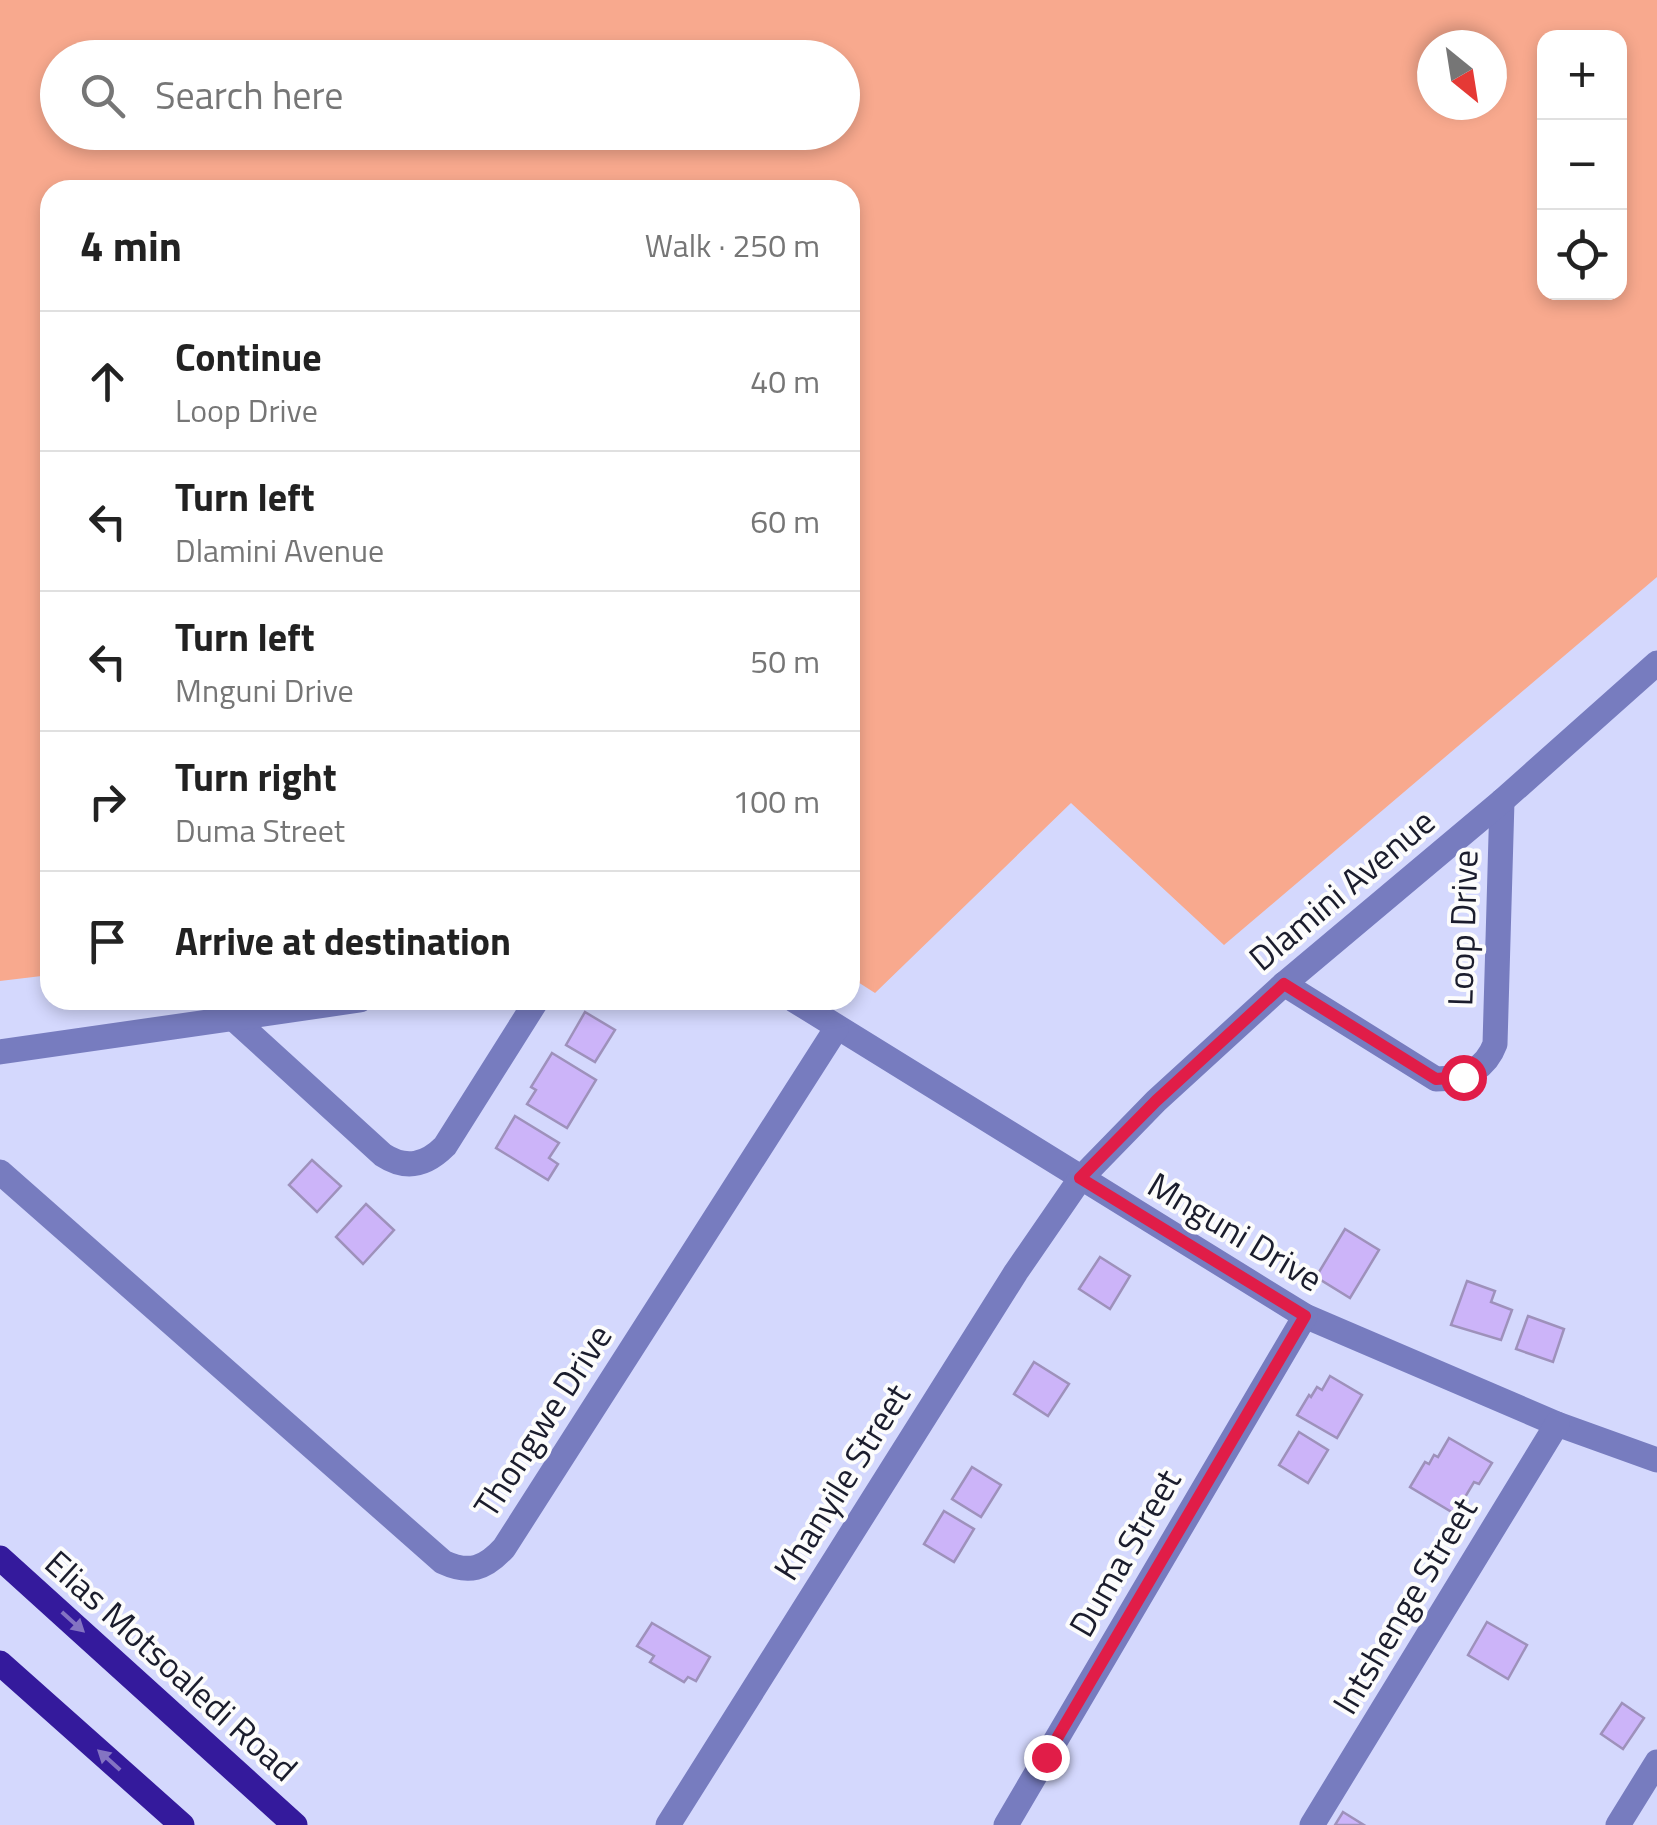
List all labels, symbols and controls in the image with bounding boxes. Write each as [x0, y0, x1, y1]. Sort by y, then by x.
north arrow [1417, 30, 1507, 120]
map controls [1537, 30, 1627, 300]
button: + [1537, 30, 1627, 120]
search box [40, 40, 860, 150]
text: Search here [155, 66, 343, 124]
icon: search [75, 68, 130, 123]
button: − [1537, 120, 1627, 210]
button: locate [1537, 210, 1627, 300]
text: 4 min [80, 213, 182, 277]
text: Walk · 250 m [645, 221, 820, 269]
text: Continue [175, 328, 322, 386]
icon: ahead [80, 354, 135, 409]
text: 40 m [750, 357, 820, 405]
text: Loop Drive [175, 386, 318, 434]
text: Turn left [175, 468, 315, 526]
icon: left [80, 494, 135, 549]
text: 60 m [750, 497, 820, 545]
text: Dlamini Avenue [175, 526, 384, 574]
text: Turn left [175, 608, 315, 666]
icon: left [80, 634, 135, 689]
text: 50 m [750, 637, 820, 685]
text: Mnguni Drive [175, 666, 354, 714]
text: Turn right [175, 748, 337, 806]
icon: right [80, 774, 135, 829]
text: 100 m [732, 777, 820, 825]
street label: Dlamini Avenue [1236, 795, 1446, 983]
text: Duma Street [175, 806, 345, 854]
street label: Loop Drive [1432, 849, 1492, 1007]
text: Arrive at destination [175, 912, 511, 970]
icon: arrive [80, 914, 135, 969]
route start [1441, 1055, 1487, 1101]
street label: Mnguni Drive [1138, 1158, 1333, 1305]
street label: Thongwe Drive [459, 1313, 625, 1528]
street label: Khanyile Street [759, 1373, 923, 1590]
street label: Duma Street [1054, 1459, 1194, 1646]
street label: Intshenge Street [1318, 1487, 1490, 1724]
street label: Elias Motsoaledi Road [33, 1537, 310, 1794]
one-way arrow [60, 1611, 85, 1633]
route end [1024, 1735, 1070, 1781]
one-way arrow [97, 1749, 121, 1772]

